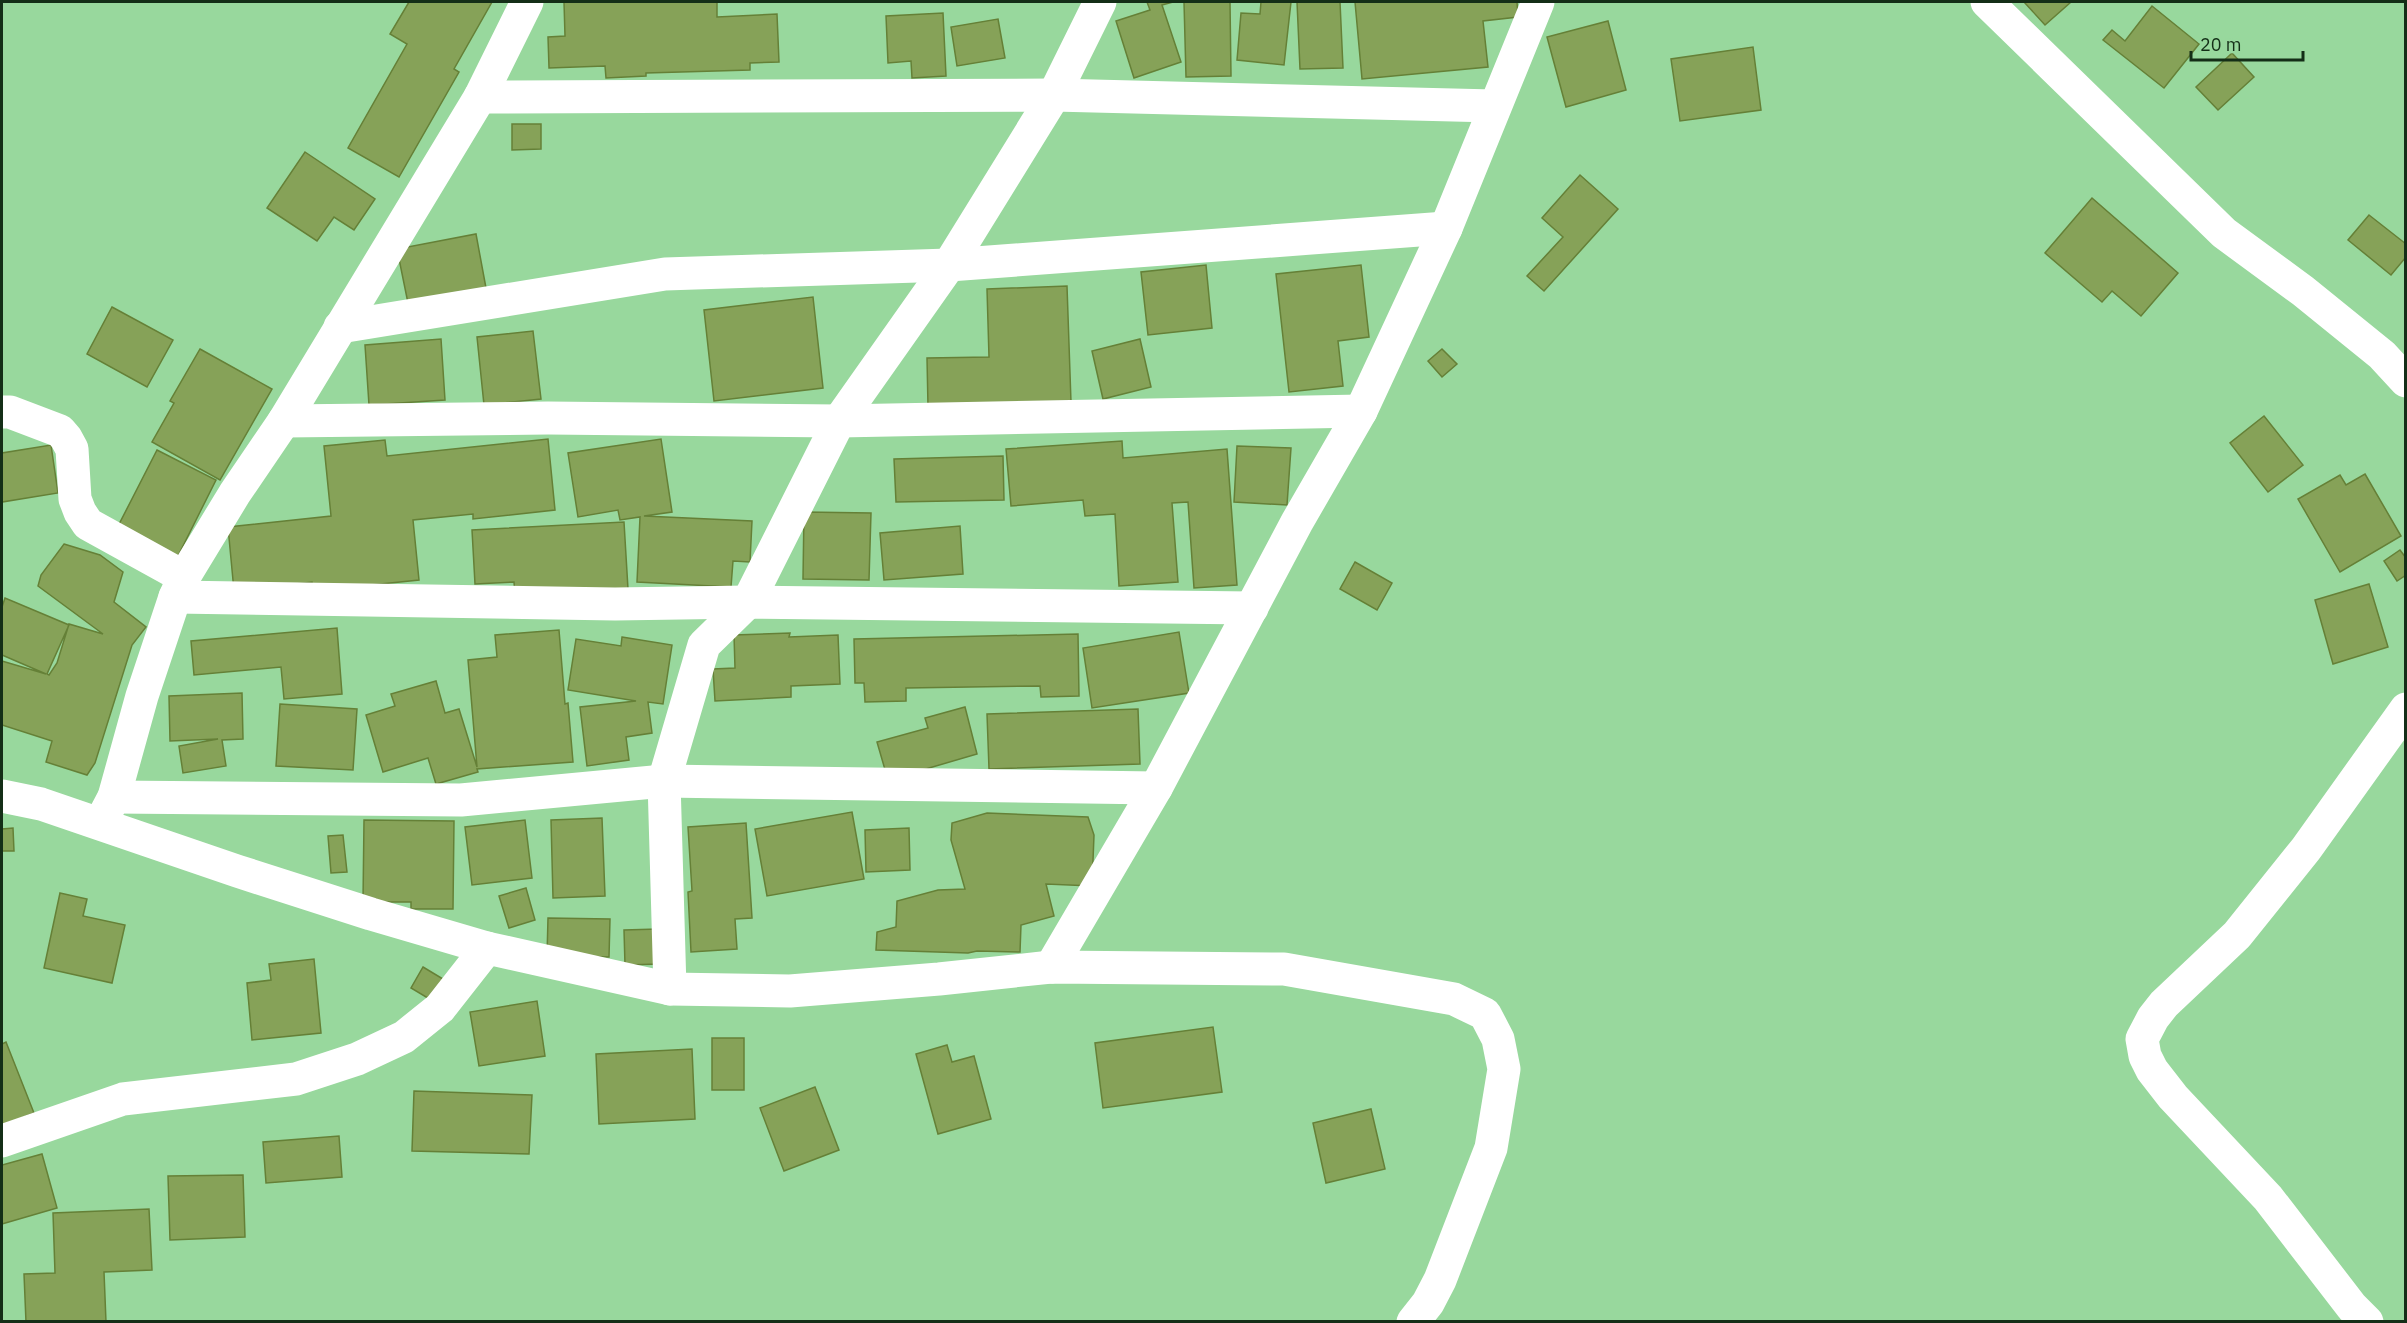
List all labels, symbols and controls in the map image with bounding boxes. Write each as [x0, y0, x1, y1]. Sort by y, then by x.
scale bar [2191, 24, 2304, 62]
text: 20 m [2200, 33, 2242, 56]

